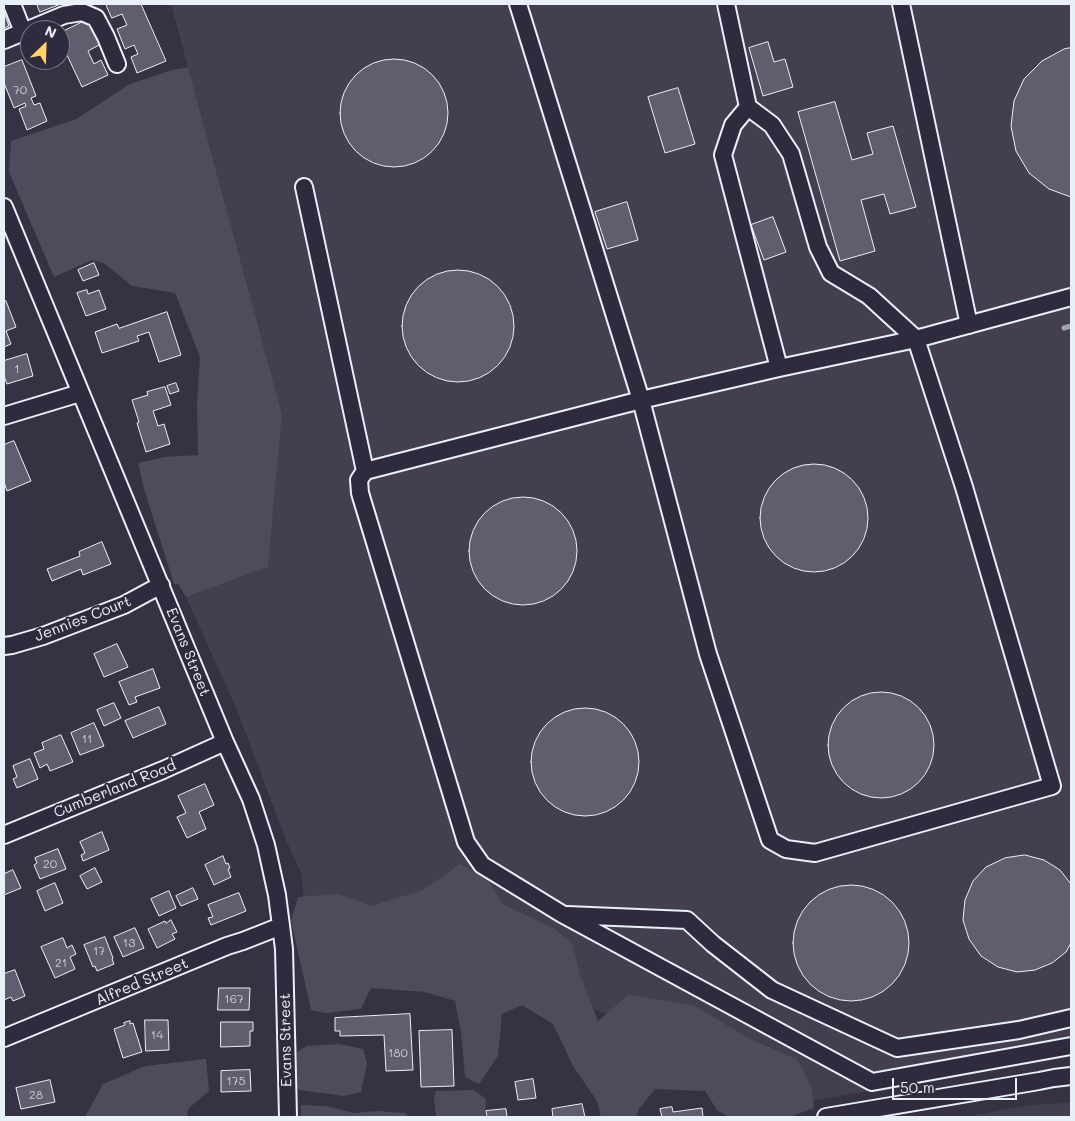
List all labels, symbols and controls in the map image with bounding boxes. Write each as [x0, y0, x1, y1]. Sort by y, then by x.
north arrow [20, 20, 70, 70]
text: N [42, 21, 60, 43]
house number: 70 [13, 83, 27, 97]
house number: 1 [14, 362, 20, 376]
street label: Jennies Court [32, 592, 134, 646]
street label: Evans Street [162, 605, 214, 699]
house number: 11 [82, 732, 92, 746]
street label: Cumberland Road [51, 756, 179, 822]
house number: 20 [43, 857, 57, 871]
house number: 13 [123, 936, 135, 950]
house number: 17 [93, 944, 105, 958]
street label: Alfred Street [93, 954, 191, 1010]
house number: 21 [55, 956, 67, 970]
house number: 167 [224, 992, 244, 1006]
street label: Evans Street [276, 993, 296, 1087]
house number: 14 [151, 1028, 163, 1042]
house number: 180 [388, 1046, 408, 1060]
scale bar [895, 1068, 1020, 1100]
house number: 175 [226, 1074, 246, 1088]
text: 50 m [900, 1077, 935, 1097]
house number: 28 [29, 1088, 43, 1102]

